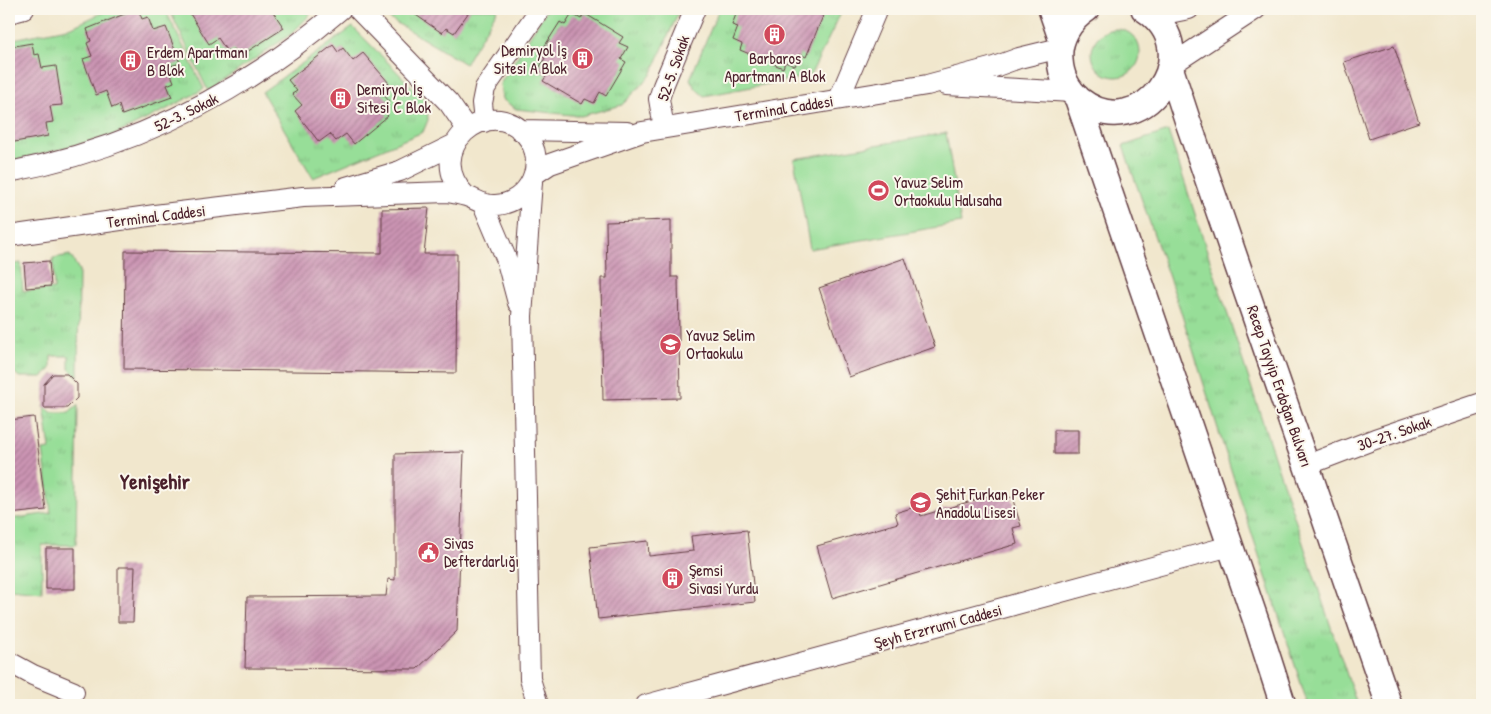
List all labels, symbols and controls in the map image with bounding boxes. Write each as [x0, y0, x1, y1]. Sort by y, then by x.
building icon: Barbaros Apartmanı A Blok [763, 22, 787, 46]
street label: 52-5. Sokak [652, 32, 695, 104]
place label: Demiryol İş Sitesi A Blok [494, 39, 567, 79]
place label: Erdem Apartmanı B Blok [147, 41, 248, 81]
building icon: Demiryol İş Sitesi A Blok [571, 47, 595, 71]
place label: Barbaros Apartmanı A Blok [724, 47, 826, 87]
building icon: Erdem Apartmanı B Blok [119, 49, 143, 73]
place label: Demiryol İş Sitesi C Blok [357, 78, 431, 118]
building icon: Demiryol İş Sitesi C Blok [329, 86, 353, 110]
street label: 52-3. Sokak [150, 87, 222, 137]
street label: Terminal Caddesi [733, 89, 835, 127]
place label: Yavuz Selim Ortaokulu Halısaha [894, 171, 1002, 211]
sports icon: Yavuz Selim Ortaokulu Halısaha [866, 179, 890, 203]
street label: Terminal Caddesi [105, 199, 207, 233]
street label: Recep Tayyip Erdoğan Bulvarı [1242, 302, 1318, 470]
place label: Yavuz Selim Ortaokulu [686, 324, 755, 364]
school or university icon: Yavuz Selim Ortaokulu [658, 332, 682, 356]
street label: 30-27. Sokak [1354, 410, 1434, 456]
district label: Yenişehir [120, 467, 191, 496]
place label: Şehit Furkan Peker Anadolu Lisesi [936, 483, 1045, 523]
school or university icon: Şehit Furkan Peker Anadolu Lisesi [908, 491, 932, 515]
place label: Sivas Defterdarlığı [444, 532, 519, 572]
public building icon: Sivas Defterdarlığı [416, 540, 440, 564]
place label: Şemsi Sivasi Yurdu [689, 559, 759, 599]
building icon: Şemsi Sivasi Yurdu [661, 567, 685, 591]
street label: Şeyh Erzrrumi Caddesi [872, 598, 1004, 654]

